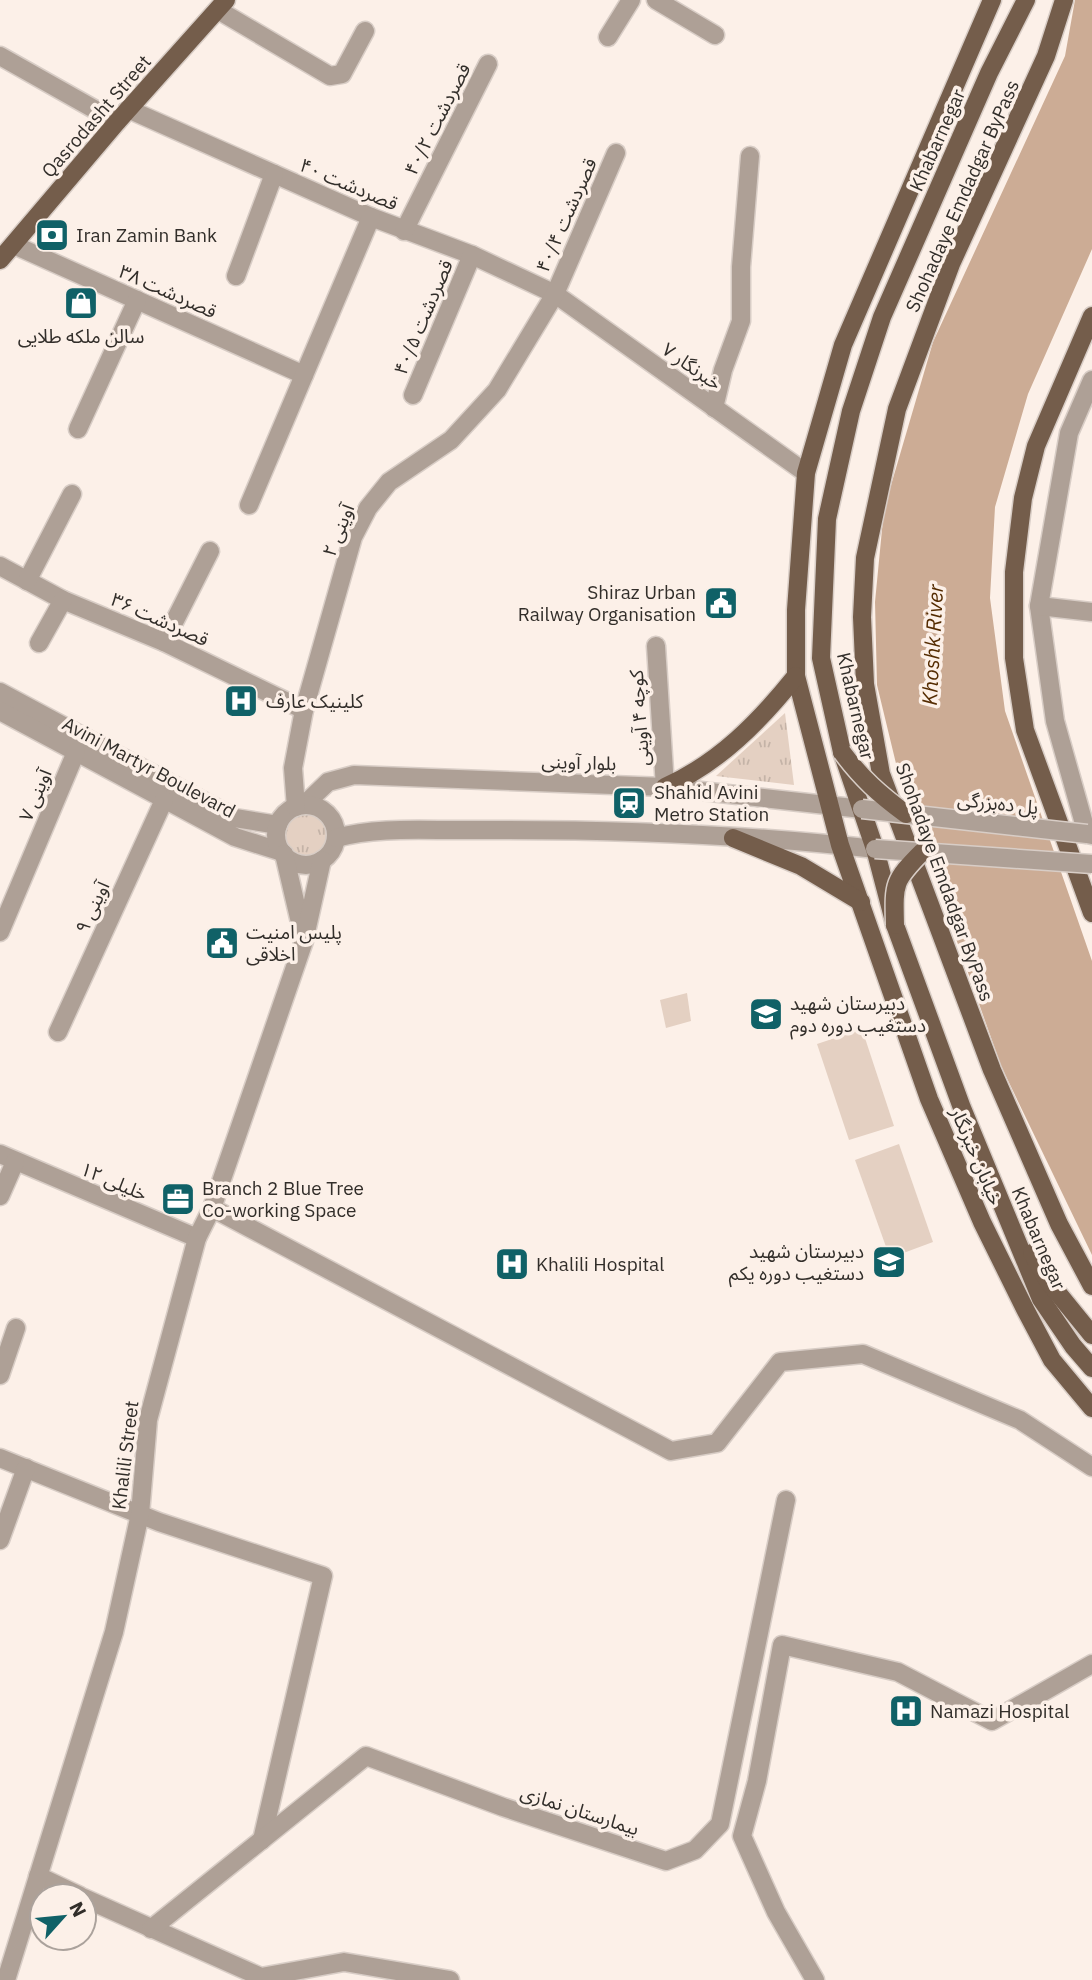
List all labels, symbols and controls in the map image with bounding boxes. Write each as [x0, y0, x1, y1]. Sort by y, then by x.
street label: Qasrodasht Street [36, 50, 156, 182]
street label: ۴۰/۲ قصردشت [398, 59, 476, 179]
street label: Shohadaye Emdadgar ByPass [900, 76, 1024, 316]
street label: Khabarnegar [904, 85, 970, 195]
street label: ۴۰ قصردشت [296, 153, 402, 215]
street label: ۴۰/۴ قصردشت [530, 154, 602, 276]
bank icon: Iran Zamin Bank [33, 216, 71, 254]
place label: Iran Zamin Bank [76, 223, 217, 247]
street label: ۴۰/۵ قصردشت [388, 256, 458, 378]
street label: ۳۸ قصردشت [115, 259, 221, 323]
shop icon: سالن ملکه طلایی [62, 284, 100, 322]
place label: سالن ملکه طلایی [18, 324, 144, 348]
street label: ۷ خبرنگار [658, 337, 726, 395]
street label: ۲ آوینی [317, 499, 360, 560]
place label: Shiraz Urban Railway Organisation [518, 580, 696, 626]
water label: Khoshk River [915, 582, 949, 706]
public building icon: Shiraz Urban Railway Organisation [702, 584, 740, 622]
street label: ۳۶ قصردشت [107, 587, 213, 651]
street label: Khabarnegar [832, 650, 880, 762]
street label: کوچه ۴ آوینی [624, 668, 655, 767]
hospital icon: کلینیک عارف [222, 682, 260, 720]
place label: کلینیک عارف [266, 689, 365, 713]
street label: Avini Martyr Boulevard [58, 711, 240, 823]
street label: بلوار آوینی [541, 749, 617, 775]
street label: Shohadaye Emdadgar ByPass [891, 760, 999, 1004]
street label: ۷ آوینی [13, 764, 57, 825]
place label: Shahid Avini Metro Station [654, 780, 769, 826]
station icon: Shahid Avini Metro Station [610, 784, 648, 822]
street label: پل ده‌بزرگی [956, 787, 1040, 820]
street label: ۹ آوینی [70, 876, 115, 937]
place label: پلیس امنیت اخلاقی [246, 920, 342, 966]
public building icon: پلیس امنیت اخلاقی [203, 924, 241, 962]
place label: دبیرستان شهید دستغیب دوره دوم [790, 991, 926, 1040]
school or university icon: دبیرستان شهید دستغیب دوره دوم [747, 995, 785, 1033]
street label: خیابان خبرنگار [945, 1103, 1008, 1208]
street label: ۱۲ خلیلی [77, 1156, 151, 1206]
place label: Branch 2 Blue Tree Co-working Space [202, 1176, 364, 1222]
office icon: Branch 2 Blue Tree Co-working Space [159, 1180, 197, 1218]
street label: Khabarnegar [1007, 1183, 1071, 1293]
place label: دبیرستان شهید دستغیب دوره یکم [729, 1239, 864, 1288]
school or university icon: دبیرستان شهید دستغیب دوره یکم [870, 1243, 908, 1281]
hospital icon: Khalili Hospital [493, 1245, 531, 1283]
place label: Khalili Hospital [536, 1252, 664, 1276]
street label: Khalili Street [106, 1399, 144, 1511]
hospital icon: Namazi Hospital [887, 1692, 925, 1730]
place label: Namazi Hospital [930, 1699, 1069, 1723]
street label: بیمارستان نمازی [518, 1780, 642, 1840]
north arrow [28, 1882, 98, 1952]
text: N [64, 1898, 92, 1921]

